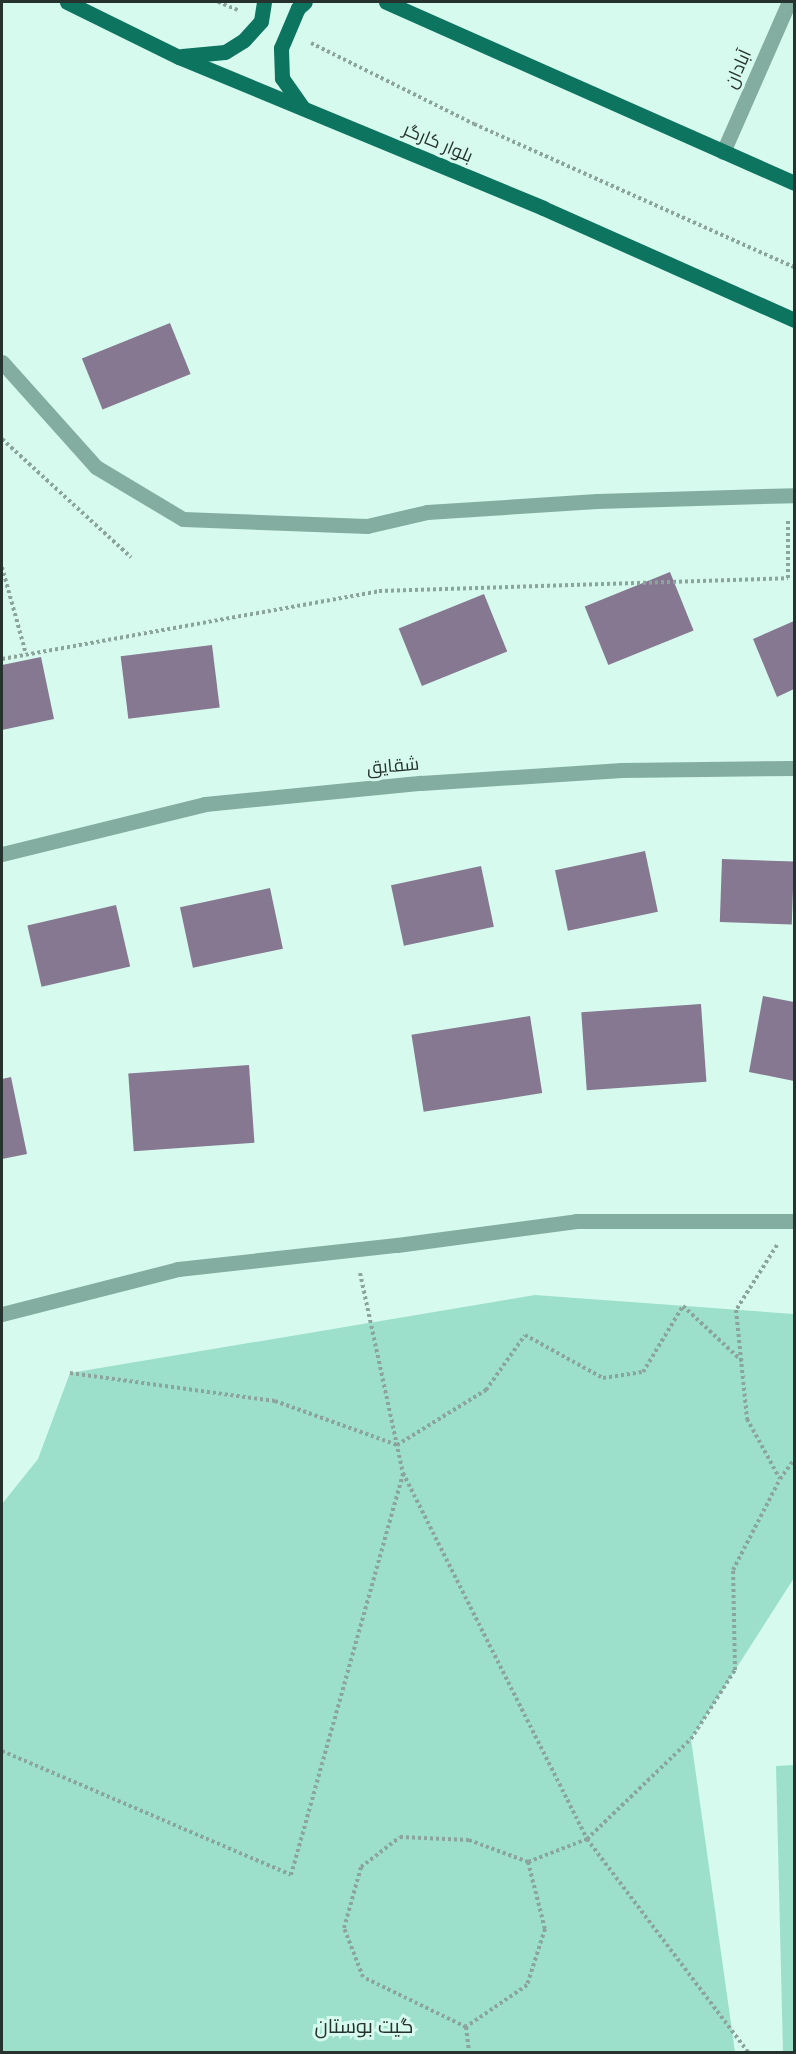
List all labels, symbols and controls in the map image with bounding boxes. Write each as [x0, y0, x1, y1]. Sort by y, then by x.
street label: آبادان [720, 46, 756, 92]
street label: بلوار کارگر [400, 119, 476, 167]
street label: شقایق [366, 753, 420, 779]
district label: گیت بوستان [314, 2014, 414, 2038]

